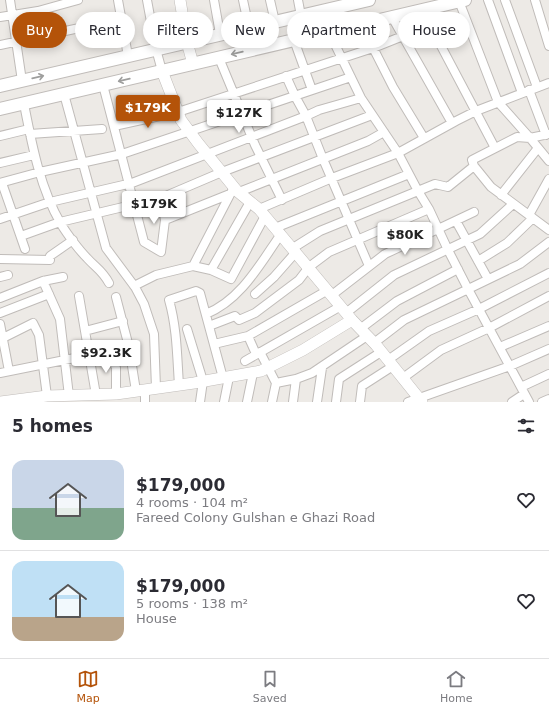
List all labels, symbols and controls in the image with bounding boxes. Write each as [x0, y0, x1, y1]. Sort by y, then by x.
chip: Buy [12, 12, 67, 48]
chip: Rent [75, 12, 135, 48]
chip: Filters [143, 12, 213, 48]
chip: New [221, 12, 279, 48]
chip: Apartment [287, 12, 390, 48]
chip: House [398, 12, 470, 48]
one-way arrow [230, 50, 243, 58]
one-way arrow [31, 72, 44, 80]
one-way arrow [118, 77, 131, 85]
pin: $179K [120, 95, 176, 129]
text: $179K [125, 100, 171, 115]
pin: $127K [211, 100, 267, 134]
text: $127K [216, 105, 262, 120]
pin: $179K [126, 191, 182, 225]
text: $179K [131, 196, 177, 211]
pin: $80K [381, 222, 429, 256]
text: $80K [386, 227, 424, 242]
pin: $92.3K [73, 340, 139, 374]
text: $92.3K [80, 345, 132, 360]
icon: filters [515, 415, 537, 437]
text: 5 homes [12, 416, 93, 436]
text: $179,000 [136, 475, 225, 495]
icon: home [44, 476, 92, 524]
icon: heart [515, 489, 537, 511]
text: 4 rooms · 104 m² [136, 495, 248, 510]
text: Fareed Colony Gulshan e Ghazi Road [136, 510, 375, 525]
text: $179,000 [136, 576, 225, 596]
icon: home [44, 577, 92, 625]
icon: heart [515, 590, 537, 612]
text: 5 rooms · 138 m² [136, 596, 248, 611]
text: House [136, 611, 177, 626]
tab: Map [77, 668, 100, 705]
tab: Saved [253, 668, 287, 705]
tab: Home [440, 668, 472, 705]

